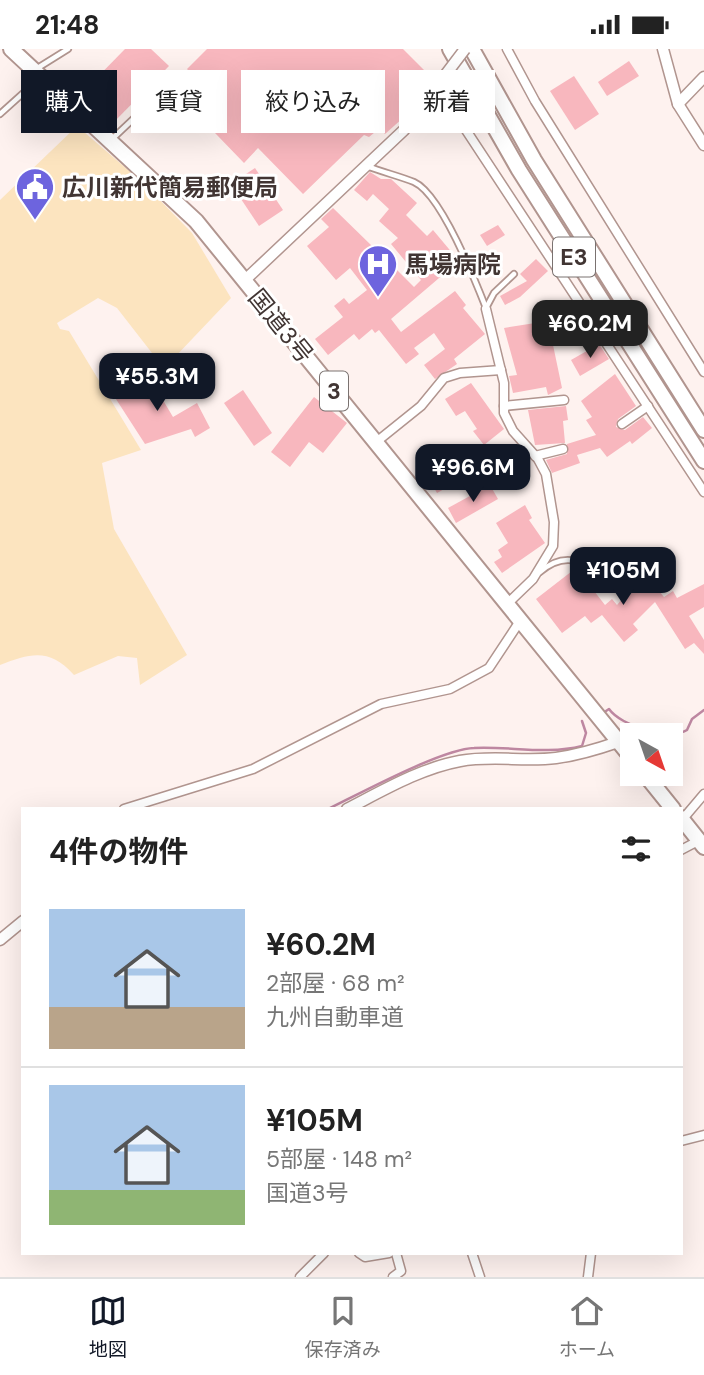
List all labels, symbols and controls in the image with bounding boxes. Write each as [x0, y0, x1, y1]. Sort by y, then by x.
text: 21:48 [35, 8, 99, 42]
chip: 購入 [21, 70, 117, 133]
chip: 賃貸 [131, 70, 227, 133]
chip: 絞り込み [241, 70, 385, 133]
chip: 新着 [399, 70, 495, 133]
public building icon: 広川新代簡易郵便局 [14, 166, 56, 221]
place label: 広川新代簡易郵便局 [62, 172, 278, 203]
road number: E3 [553, 237, 595, 277]
hospital icon: 馬場病院 [357, 243, 399, 298]
place label: 馬場病院 [405, 249, 501, 280]
street label: 国道3号 [242, 283, 320, 369]
pin: ¥60.2M [533, 301, 647, 360]
text: ¥60.2M [548, 308, 632, 338]
pin: ¥55.3M [100, 353, 214, 413]
text: ¥55.3M [115, 361, 199, 391]
road number: 3 [320, 371, 348, 411]
pin: ¥96.6M [416, 445, 530, 504]
text: ¥96.6M [431, 452, 515, 482]
pin: ¥105M [574, 547, 672, 607]
text: ¥105M [586, 555, 660, 585]
north arrow [620, 723, 682, 786]
map controls [620, 723, 683, 786]
icon: filters [617, 830, 655, 868]
text: 4件の物件 [49, 832, 189, 871]
text: ¥60.2M [266, 925, 376, 964]
icon: home [105, 937, 189, 1021]
text: 2部屋 · 68 m² [266, 968, 405, 998]
text: 九州自動車道 [266, 1002, 404, 1032]
text: ¥105M [266, 1101, 363, 1140]
icon: home [105, 1113, 189, 1197]
text: 5部屋 · 148 m² [266, 1144, 412, 1174]
text: 国道3号 [266, 1178, 349, 1208]
tab: 地図 [89, 1292, 127, 1362]
tab: 保存済み [305, 1292, 381, 1362]
tab: ホーム [559, 1292, 615, 1362]

